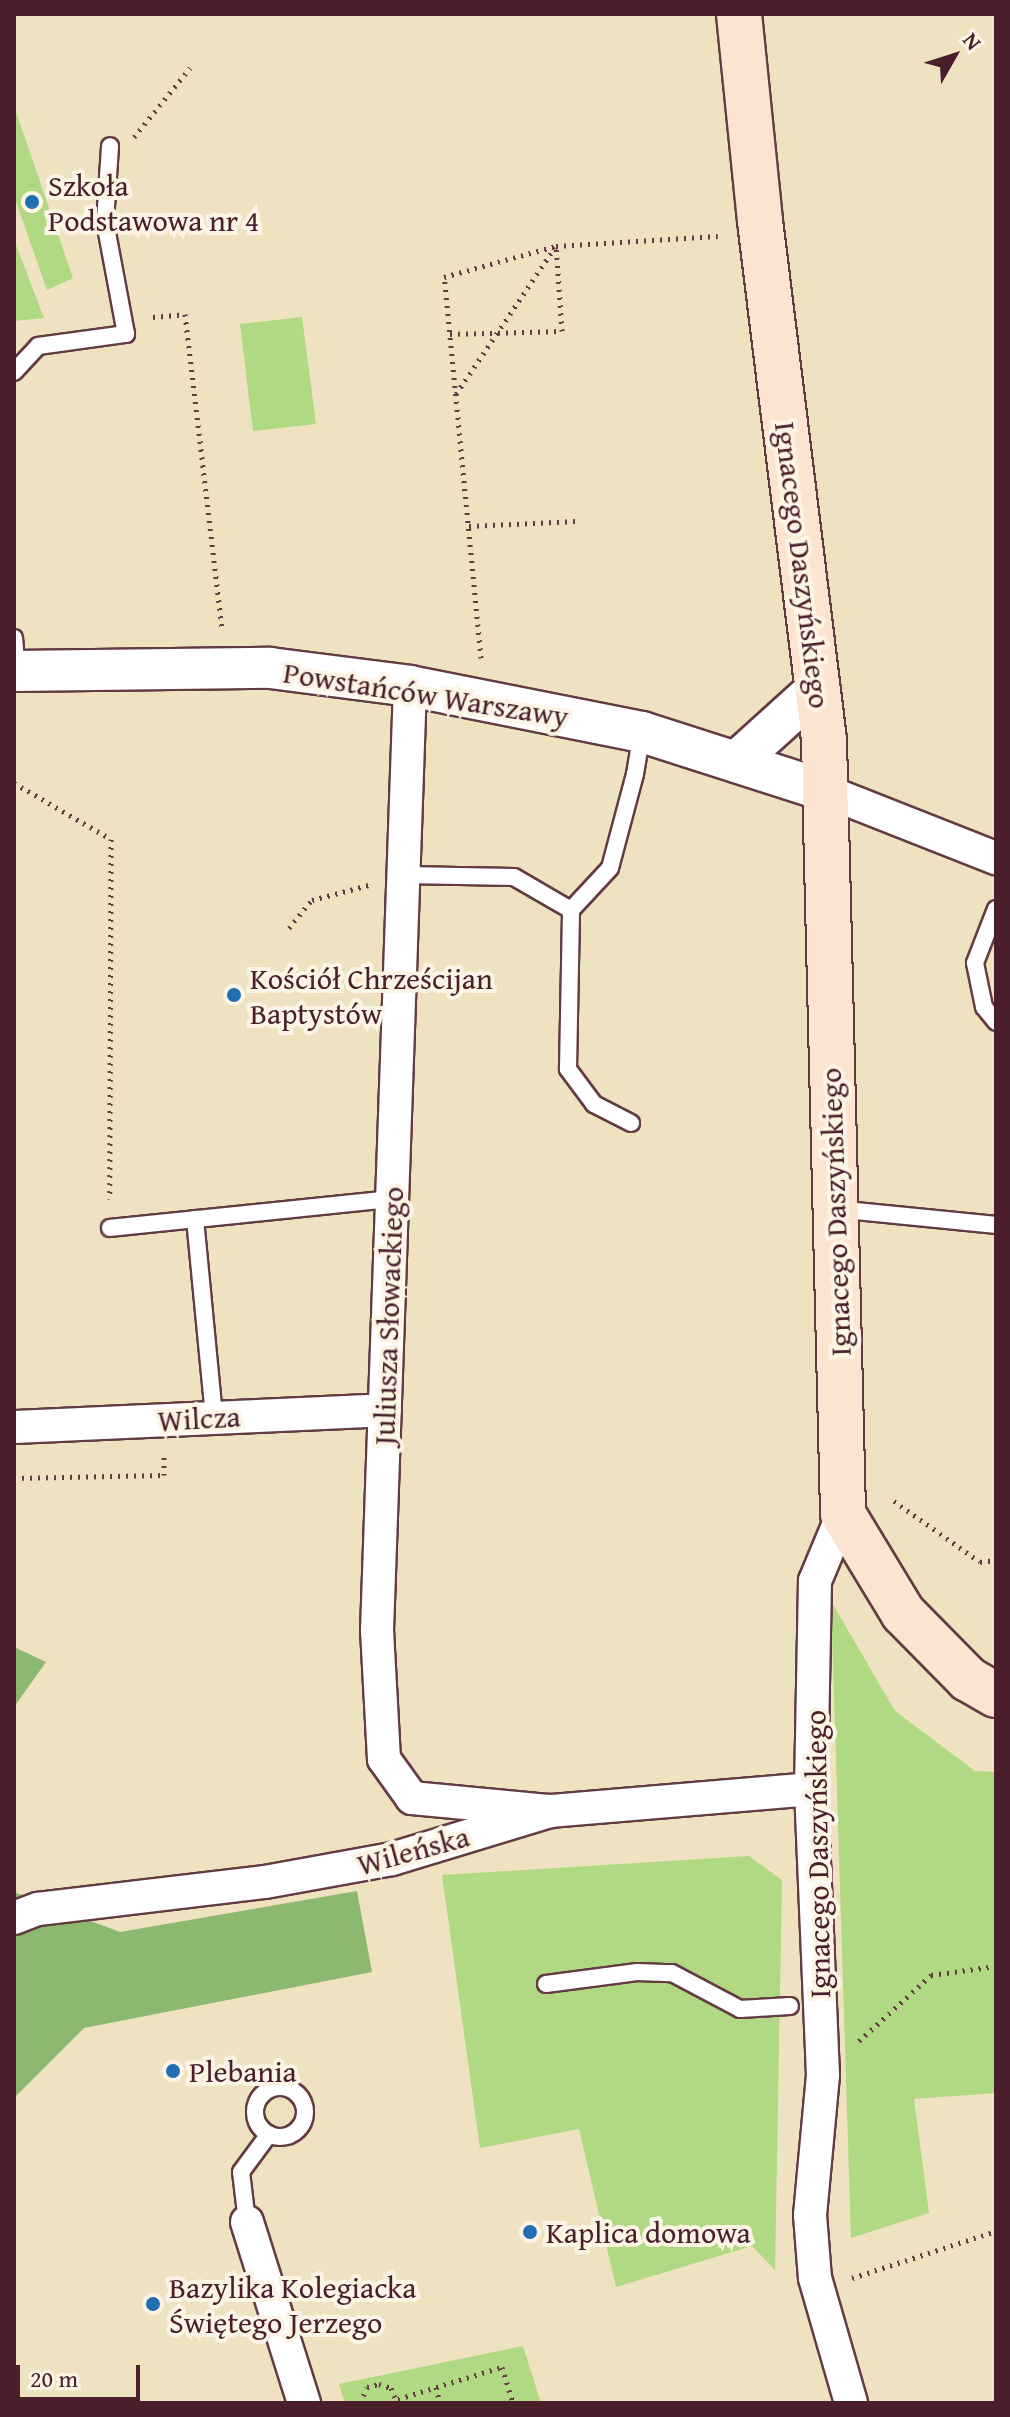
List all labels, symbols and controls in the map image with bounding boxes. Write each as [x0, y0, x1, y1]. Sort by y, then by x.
north arrow [914, 16, 994, 96]
text: N [956, 25, 990, 57]
place label: Szkoła Podstawowa nr 4 [48, 167, 259, 238]
marker: Szkoła Podstawowa nr 4 [23, 193, 41, 211]
street label: Ignacego Daszyńskiego [768, 420, 838, 710]
street label: Powstańców Warszawy [281, 654, 571, 734]
place label: Kościół Chrześcijan Baptystów [250, 960, 493, 1030]
marker: Kościół Chrześcijan Baptystów [225, 986, 243, 1004]
street label: Ignacego Daszyńskiego [812, 1067, 858, 1357]
street label: Juliusza Słowackiego [365, 1186, 411, 1446]
street label: Wilcza [157, 1398, 241, 1438]
street label: Ignacego Daszyńskiego [796, 1709, 838, 1999]
street label: Wileńska [353, 1818, 473, 1882]
place label: Plebania [189, 2053, 297, 2089]
marker: Plebania [164, 2062, 182, 2080]
place label: Kaplica domowa [546, 2214, 751, 2250]
marker: Kaplica domowa [521, 2223, 539, 2241]
place label: Bazylika Kolegiacka Świętego Jerzego [169, 2269, 416, 2340]
marker: Bazylika Kolegiacka Świętego Jerzego [144, 2295, 162, 2313]
scale bar [20, 2349, 144, 2399]
text: 20 m [30, 2361, 78, 2396]

